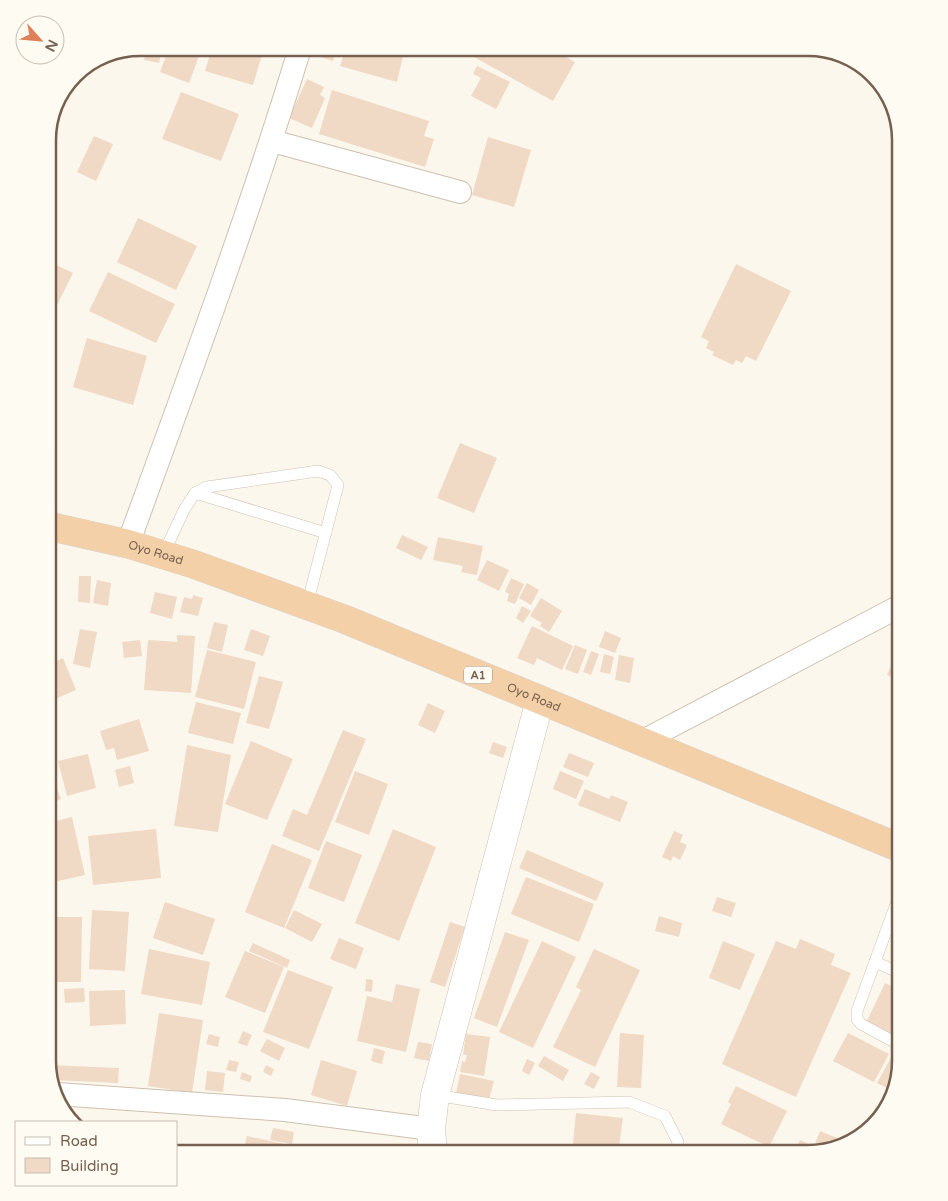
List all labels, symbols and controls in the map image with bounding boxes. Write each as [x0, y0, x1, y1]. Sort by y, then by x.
north arrow [15, 15, 65, 65]
text: N [41, 37, 61, 55]
street label: Oyo Road [127, 537, 185, 568]
road number: A1 [464, 666, 492, 684]
street label: Oyo Road [505, 680, 563, 714]
legend [15, 1121, 178, 1186]
text: Road [60, 1132, 98, 1150]
text: Building [60, 1157, 119, 1175]

